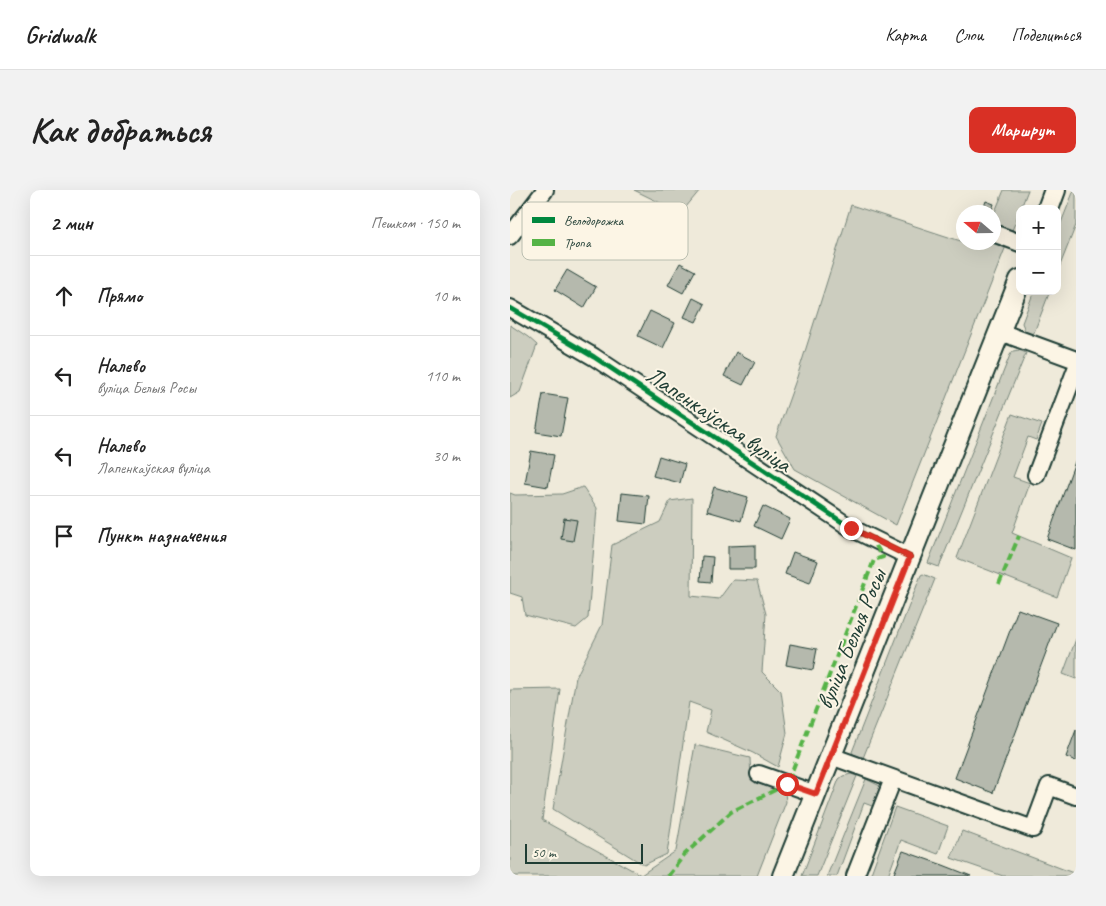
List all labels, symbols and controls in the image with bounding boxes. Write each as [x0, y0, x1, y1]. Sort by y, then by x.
text: Gridwalk [25, 20, 95, 50]
text: Карта [885, 24, 926, 46]
text: Слои [954, 24, 983, 46]
text: Поделиться [1011, 24, 1081, 46]
button: Маршрут [969, 107, 1076, 153]
text: Как добраться [30, 108, 211, 153]
legend [522, 202, 688, 260]
north arrow [956, 205, 1001, 250]
map controls [1016, 205, 1061, 295]
button: + [1016, 205, 1061, 250]
text: 2 мин [50, 210, 93, 236]
text: Велодорожка [564, 212, 625, 229]
text: Пешком · 150 m [371, 213, 460, 233]
text: Тропа [564, 234, 592, 251]
button: − [1016, 250, 1061, 295]
icon: ahead [50, 282, 78, 310]
text: Прямо [97, 284, 142, 308]
text: 10 m [433, 286, 460, 306]
text: Налево [97, 354, 145, 378]
street label: Лапенкаўская вуліца [641, 359, 799, 480]
icon: left [50, 362, 78, 390]
text: 110 m [426, 366, 460, 386]
text: вуліца Белыя Росы [97, 378, 196, 398]
text: Налево [97, 434, 145, 458]
icon: left [50, 442, 78, 470]
text: 30 m [433, 446, 460, 466]
text: Лапенкаўская вуліца [97, 458, 210, 478]
route end [840, 517, 863, 540]
icon: arrive [50, 522, 78, 550]
text: Пункт назначения [97, 524, 226, 548]
street label: вуліца Белыя Росы [809, 562, 894, 713]
route start [776, 773, 799, 796]
scale bar [525, 841, 642, 864]
text: 50 m [532, 844, 556, 861]

